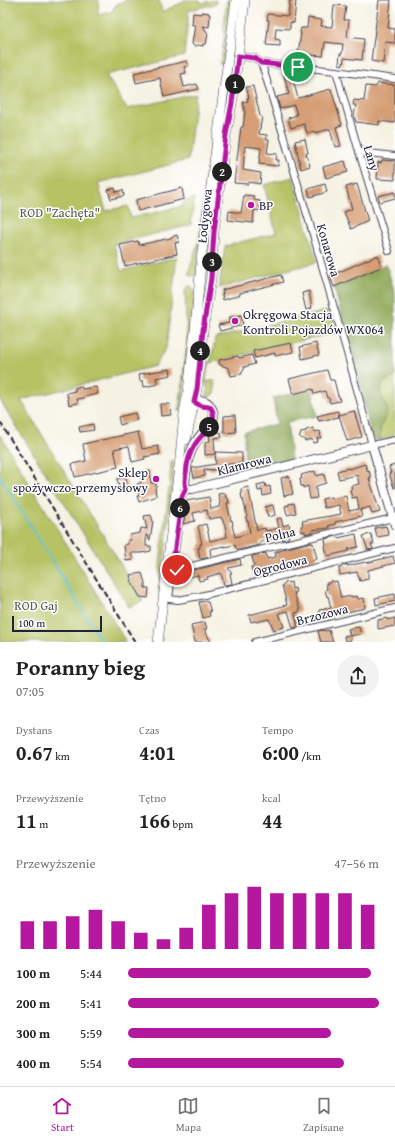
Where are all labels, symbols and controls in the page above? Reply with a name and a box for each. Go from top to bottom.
pin [281,50,315,84]
icon: arrive [287,56,309,78]
pin: 1 [225,74,245,94]
text: 1 [232,76,238,92]
street label: Łany [359,143,385,174]
pin: 2 [212,162,232,182]
text: 2 [219,164,225,180]
street label: Łodygowa [192,187,217,244]
place label: BP [259,196,273,215]
marker: BP [246,200,256,210]
park label: ROD "Zachęta" [20,203,100,222]
street label: Konarowa [312,221,345,280]
pin: 3 [202,252,222,272]
text: 3 [209,254,215,270]
place label: Okręgowa Stacja Kontroli Pojazdów WX064 [243,305,384,339]
marker: Okręgowa Stacja Kontroli Pojazdów WX064 [230,316,240,326]
pin: 4 [190,341,210,361]
text: 4 [197,343,203,359]
pin: 5 [199,417,219,437]
text: 5 [206,419,212,435]
street label: Klamrowa [215,448,274,480]
place label: Sklep spożywczo-przemysłowy [13,463,149,497]
marker: Sklep spożywczo-przemysłowy [151,474,161,484]
pin: 6 [170,498,190,518]
text: 6 [177,500,183,516]
street label: Polna [263,522,298,547]
street label: Ogrodowa [251,549,310,581]
pin [160,553,194,587]
icon: check [166,559,188,581]
park label: ROD Gaj [14,596,58,615]
street label: Brzozowa [294,599,351,630]
scale bar [12,614,102,633]
text: 100 m [18,615,45,631]
text: Poranny bieg [16,651,145,683]
button: share [337,655,379,697]
text: 07:05 [16,682,44,701]
text: Dystans [16,722,52,738]
text: Czas [139,722,159,738]
text: Tempo [262,722,293,738]
text: 0.67 [16,738,53,767]
text: 4:01 [139,738,176,767]
text: 6:00 [262,738,299,767]
text: km [53,748,70,764]
text: /km [299,748,321,764]
text: Przewyższenie [16,790,83,806]
text: Tętno [139,790,166,806]
text: kcal [262,790,281,806]
text: 11 [16,806,37,835]
text: 166 [139,806,170,835]
text: 44 [262,806,283,835]
text: m [37,816,48,832]
text: bpm [170,816,193,832]
text: Przewyższenie [16,854,96,873]
text: 47–56 m [334,854,379,873]
text: 100 m [16,964,50,983]
text: 5:44 [80,964,102,983]
text: 200 m [16,994,50,1013]
text: 5:41 [80,994,102,1013]
text: 300 m [16,1024,50,1043]
text: 5:59 [80,1024,102,1043]
text: 400 m [16,1054,50,1073]
text: 5:54 [80,1054,102,1073]
tab: Start [51,1095,74,1135]
tab: Mapa [176,1095,201,1135]
tab: Zapisane [303,1095,344,1135]

